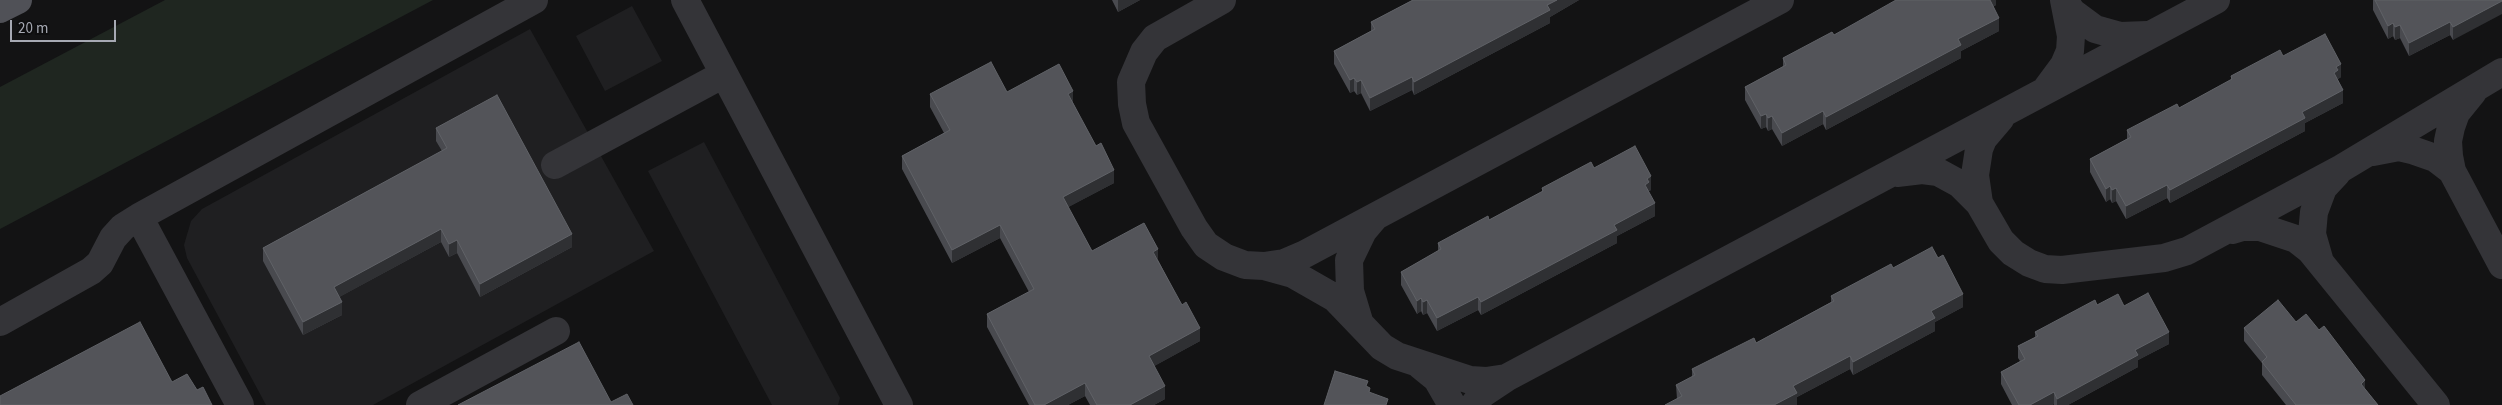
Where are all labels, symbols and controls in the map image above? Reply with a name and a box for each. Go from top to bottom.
scale bar [12,10,119,42]
text: 20 m [18,18,48,39]

